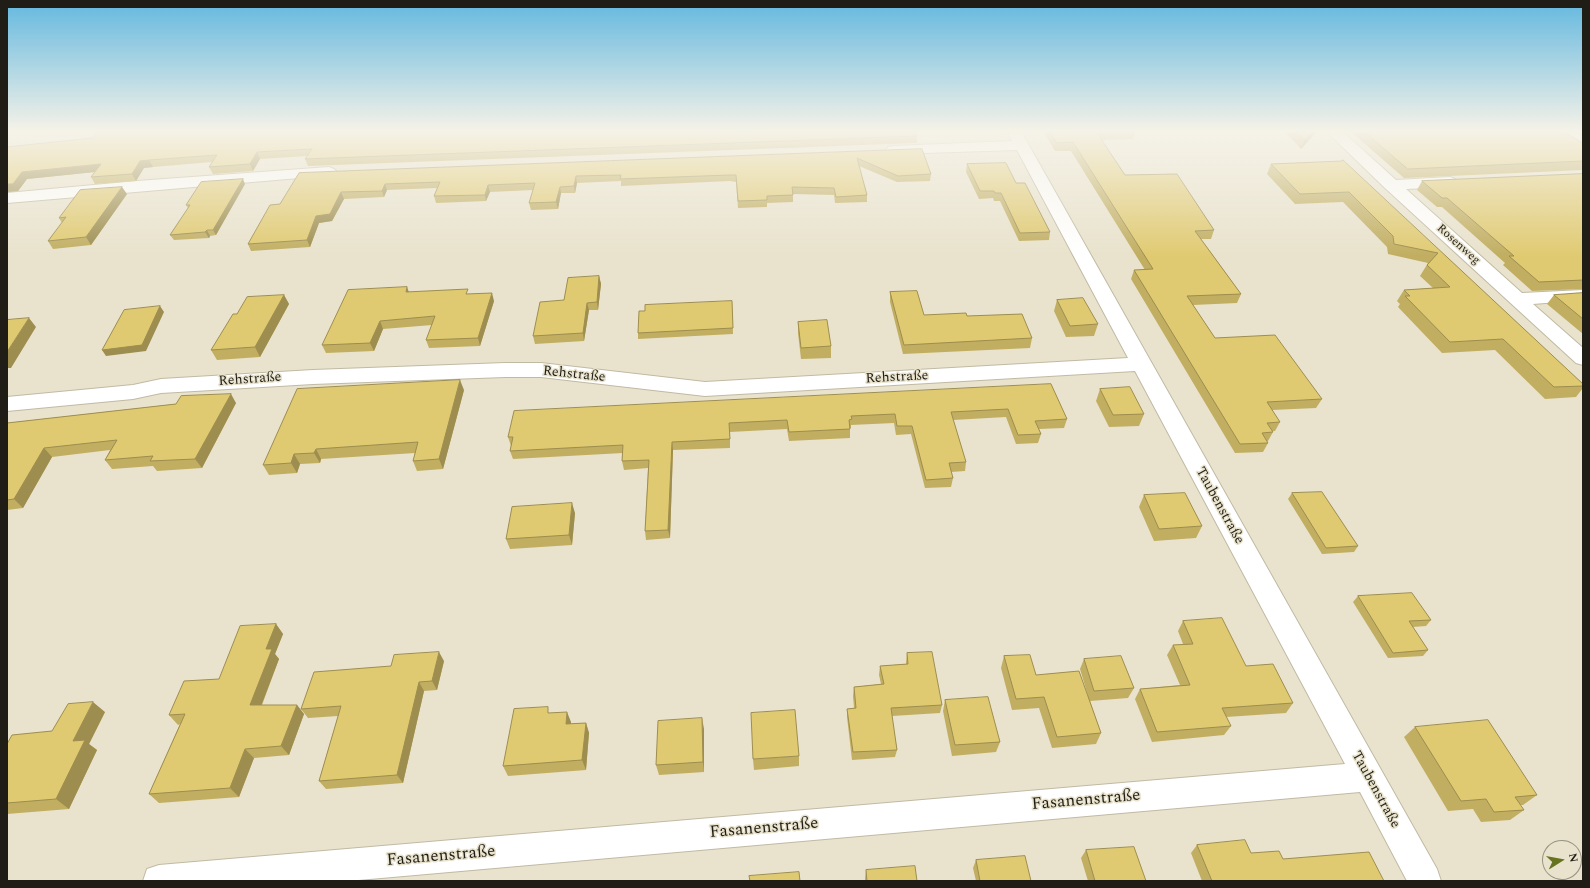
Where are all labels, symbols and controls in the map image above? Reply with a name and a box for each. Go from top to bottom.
street label: Rosenweg [1433,222,1483,268]
street label: Rehstraße [542,363,606,387]
street label: Rehstraße [865,368,929,388]
street label: Rehstraße [218,369,282,391]
street label: Taubenstraße [1191,465,1247,547]
street label: Taubenstraße [1347,749,1403,831]
street label: Fasanenstraße [1031,786,1141,816]
street label: Fasanenstraße [709,814,819,844]
north arrow [1542,840,1582,880]
street label: Fasanenstraße [386,842,496,872]
text: N [1564,852,1582,864]

